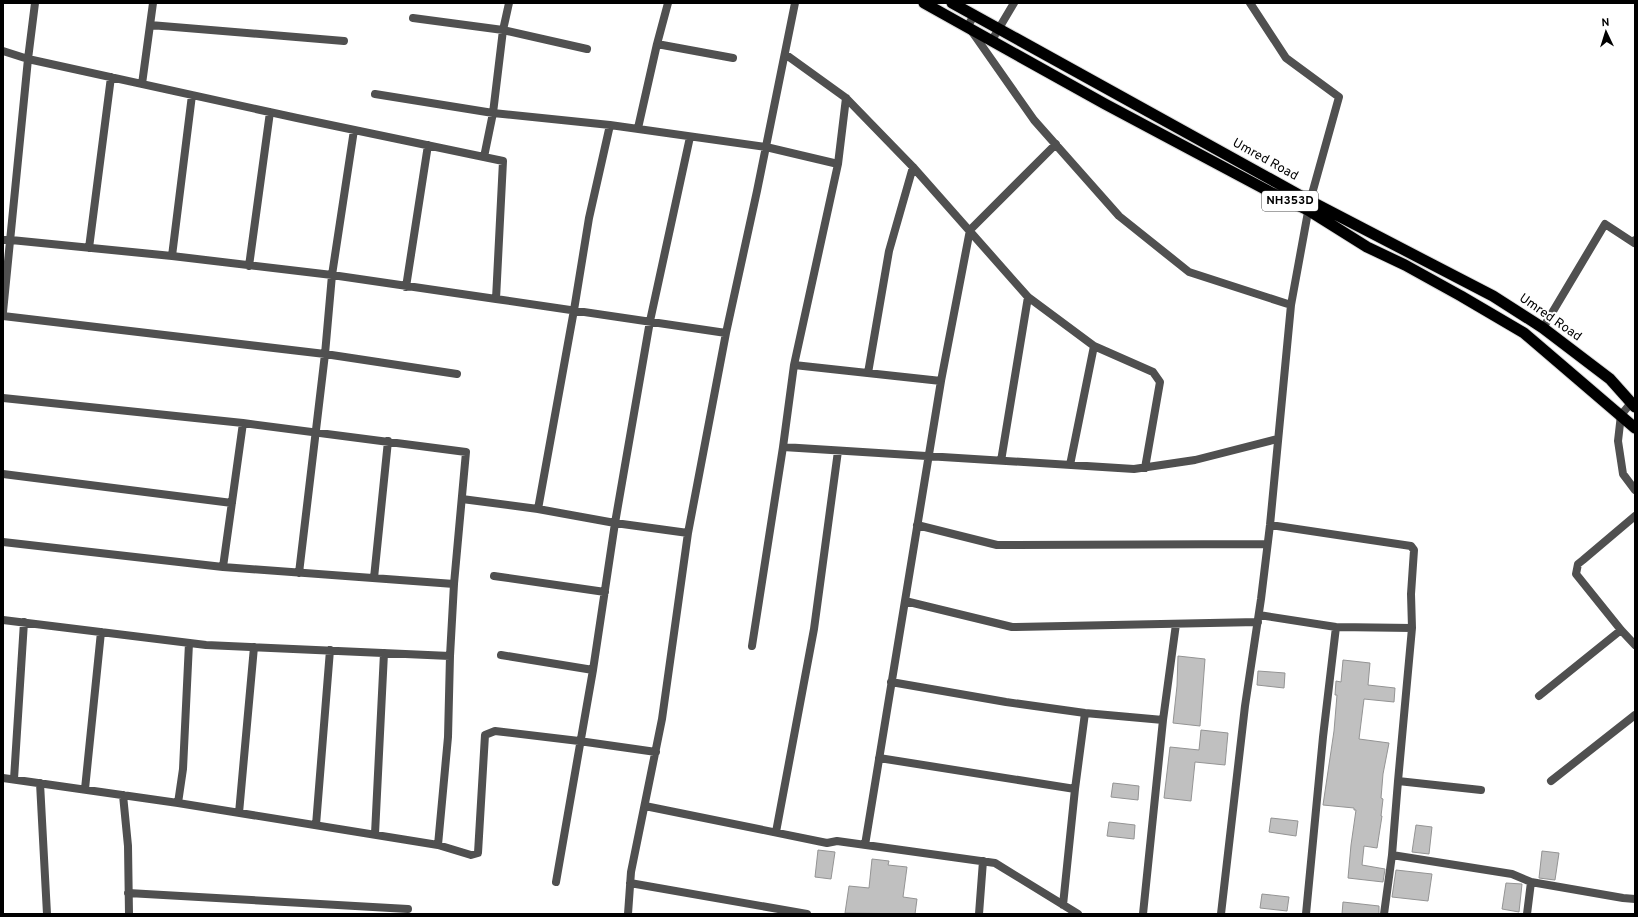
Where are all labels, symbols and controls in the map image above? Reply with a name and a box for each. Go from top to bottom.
north arrow [1586,12,1626,52]
text: N [1601,16,1610,30]
street label: Umred Road [1229,135,1301,185]
road number: NH353D [1262,191,1318,211]
street label: Umred Road [1516,291,1584,345]

